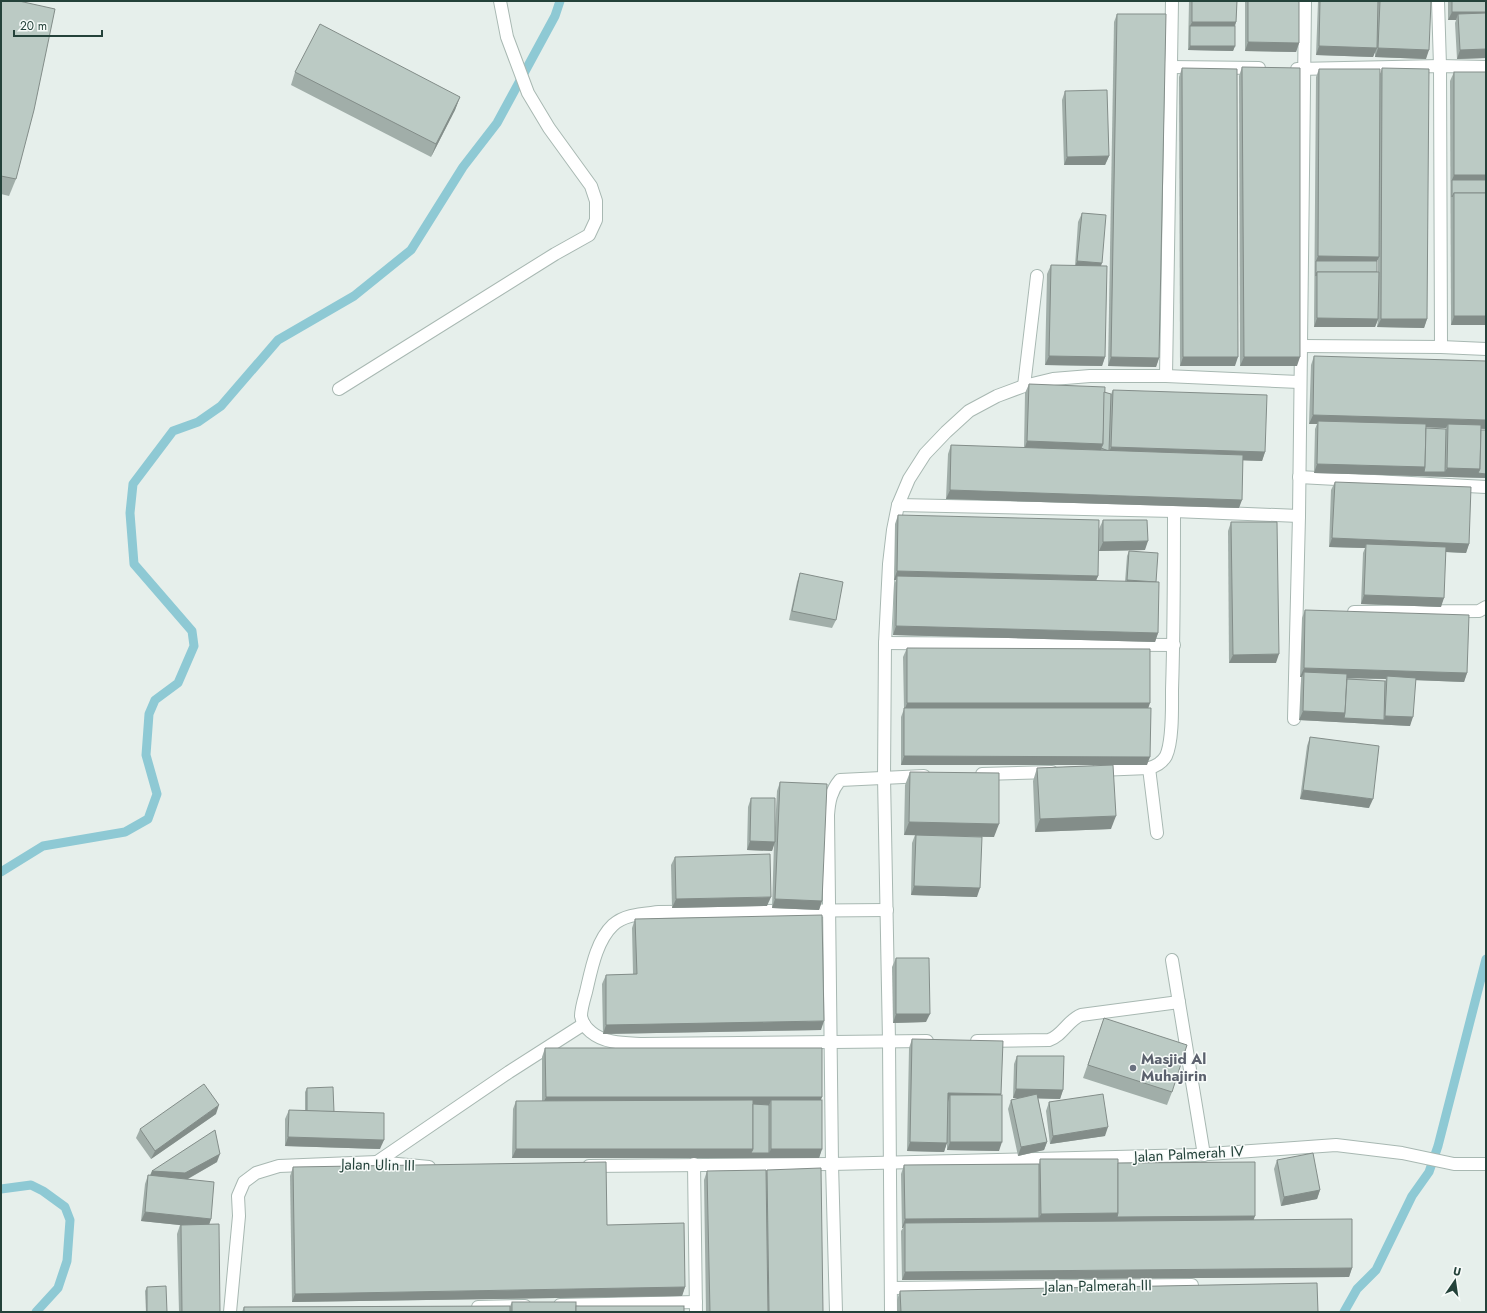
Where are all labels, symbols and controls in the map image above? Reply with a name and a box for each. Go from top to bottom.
scale bar [14,12,102,38]
text: 20 m [20,17,47,35]
place label: Masjid Al Muhajirin [1141,1048,1207,1087]
marker: Masjid Al Muhajirin [1128,1063,1138,1073]
street label: Jalan Palmerah IV [1131,1140,1245,1168]
street label: Jalan Ulin III [339,1153,415,1177]
north arrow [1435,1261,1475,1301]
text: U [1452,1263,1463,1280]
street label: Jalan Palmerah III [1042,1274,1152,1298]

